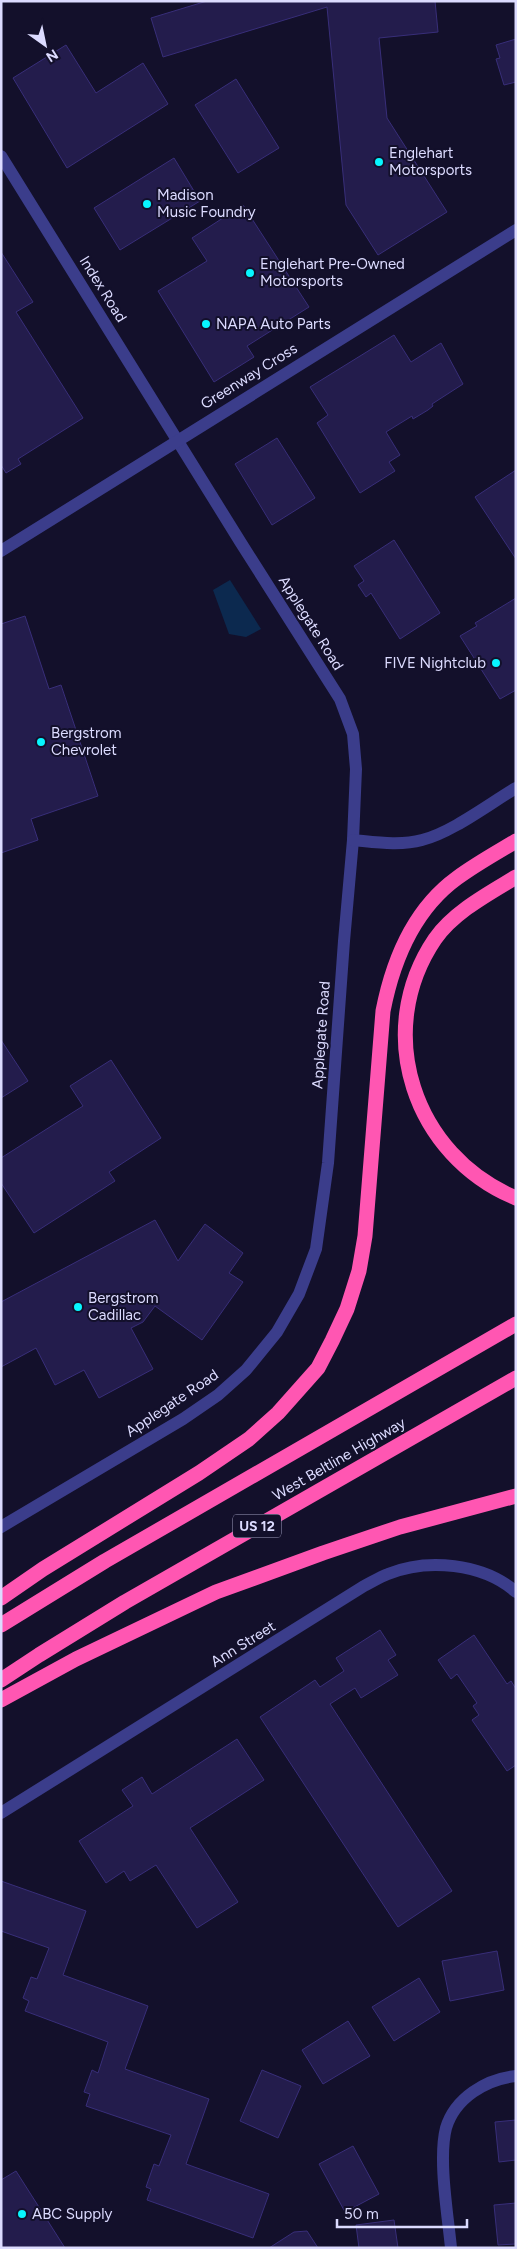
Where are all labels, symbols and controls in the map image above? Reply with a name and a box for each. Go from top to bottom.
north arrow [20,20,70,70]
text: N [43,45,61,66]
place label: Englehart Motorsports [389,144,472,179]
marker: Englehart Motorsports [373,156,385,168]
place label: Madison Music Foundry [157,186,256,221]
marker: Madison Music Foundry [141,198,153,210]
street label: Index Road [76,253,130,325]
place label: Englehart Pre-Owned Motorsports [260,255,405,290]
marker: Englehart Pre-Owned Motorsports [244,267,256,279]
place label: NAPA Auto Parts [216,315,331,333]
marker: NAPA Auto Parts [200,318,212,330]
street label: Greenway Cross [197,339,301,413]
street label: Applegate Road [275,572,347,674]
place label: FIVE Nightclub [384,654,486,672]
marker: FIVE Nightclub [490,657,502,669]
place label: Bergstrom Chevrolet [51,724,121,759]
marker: Bergstrom Chevrolet [35,736,47,748]
street label: Applegate Road [308,981,334,1089]
place label: Bergstrom Cadillac [88,1289,158,1324]
marker: Bergstrom Cadillac [72,1301,84,1313]
street label: Applegate Road [122,1365,222,1441]
street label: West Beltline Highway [269,1414,409,1504]
road number: US 12 [233,1514,281,1538]
street label: Ann Street [207,1617,279,1671]
scale bar [337,2196,467,2228]
place label: ABC Supply [32,2205,112,2223]
text: 50 m [344,2205,379,2223]
marker: ABC Supply [16,2208,28,2220]

